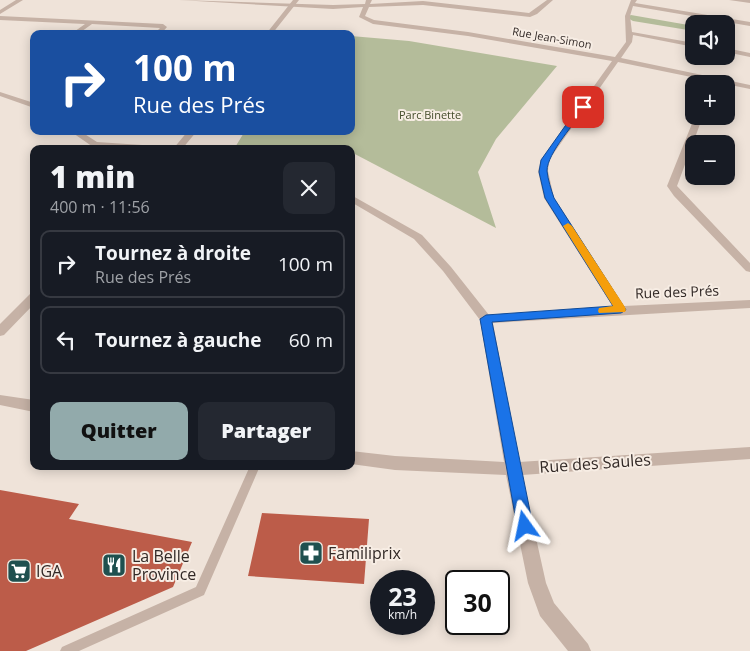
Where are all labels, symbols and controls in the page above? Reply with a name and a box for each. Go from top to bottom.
map controls [685,15,735,185]
button: sound [685,15,735,65]
street label: Rue Jean-Simon [511,23,593,52]
text: 100 m [133,44,237,91]
icon: right [50,50,115,115]
button: + [685,75,735,125]
pin [562,86,604,128]
text: Rue des Prés [133,89,265,119]
icon: arrive [569,93,597,121]
park label: Parc Binette [399,107,461,122]
button: − [685,135,735,185]
text: 1 min [50,156,135,197]
button: close [283,162,335,214]
text: 400 m · 11:56 [50,196,150,218]
text: Tournez à droite [95,240,251,266]
icon: right [52,250,80,278]
text: 100 m [278,251,333,277]
text: Rue des Prés [95,266,191,288]
street label: Rue des Prés [635,281,720,302]
icon: left [52,326,80,354]
text: Tournez à gauche [95,327,261,353]
text: 60 m [289,327,333,353]
button: Quitter [50,402,188,460]
button: Partager [198,402,335,460]
street label: Rue des Saules [539,448,651,478]
position arrow [498,499,550,551]
pharmacy icon: Familiprix [298,540,324,566]
place label: Familiprix [328,542,401,564]
place label: La Belle Province [132,545,196,585]
restaurant icon: La Belle Province [101,552,127,578]
supermarket icon: IGA [6,558,32,584]
place label: IGA [36,560,63,582]
speed limit sign: 30 [445,570,510,635]
text: 23 [388,579,417,613]
text: km/h [388,606,417,623]

